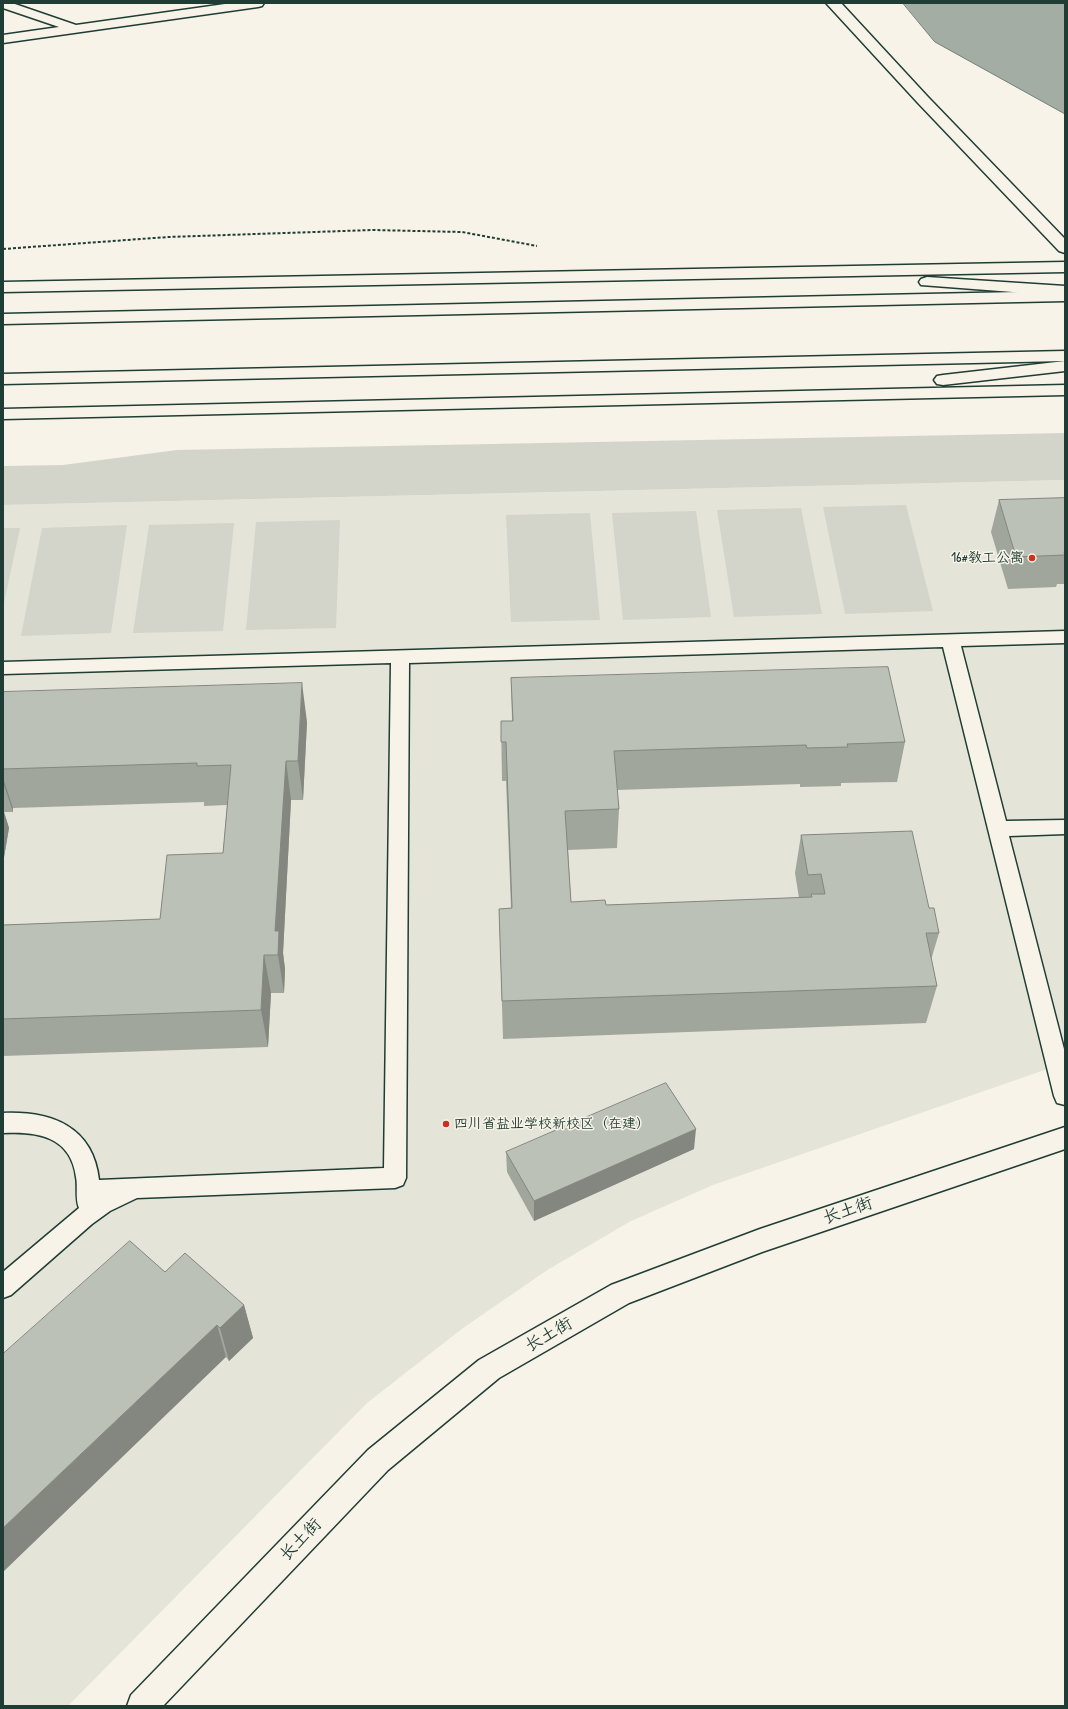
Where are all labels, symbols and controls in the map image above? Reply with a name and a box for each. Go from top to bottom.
place label: 16#教工公寓 [951,550,1024,566]
marker: 16#教工公寓 [1027,553,1037,563]
place label: 四川省盐业学校新校区（在建） [454,1116,650,1132]
marker: 四川省盐业学校新校区（在建） [441,1119,451,1129]
street label: 长土街 [821,1193,875,1229]
street label: 长土街 [522,1313,576,1357]
street label: 长土街 [276,1515,326,1565]

